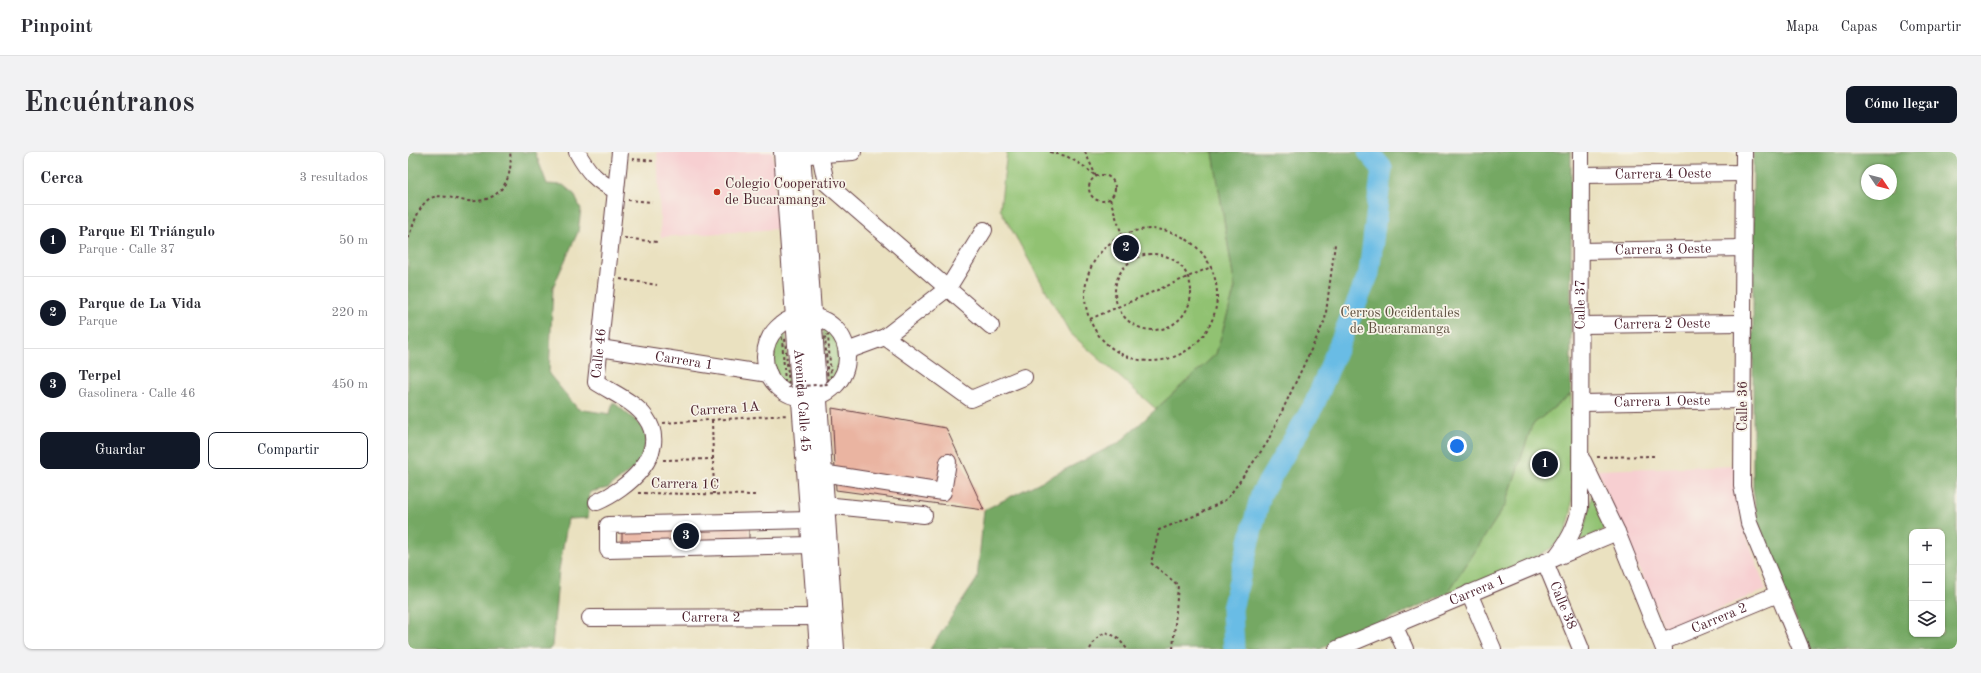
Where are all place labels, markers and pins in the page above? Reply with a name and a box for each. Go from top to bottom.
place label: Colegio Cooperativo de Bucaramanga [725,177,846,207]
marker: Colegio Cooperativo de Bucaramanga [712,187,722,197]
pin: 2 [1113,233,1139,263]
pin: 1 [1532,449,1558,479]
pin: 3 [673,521,699,551]

